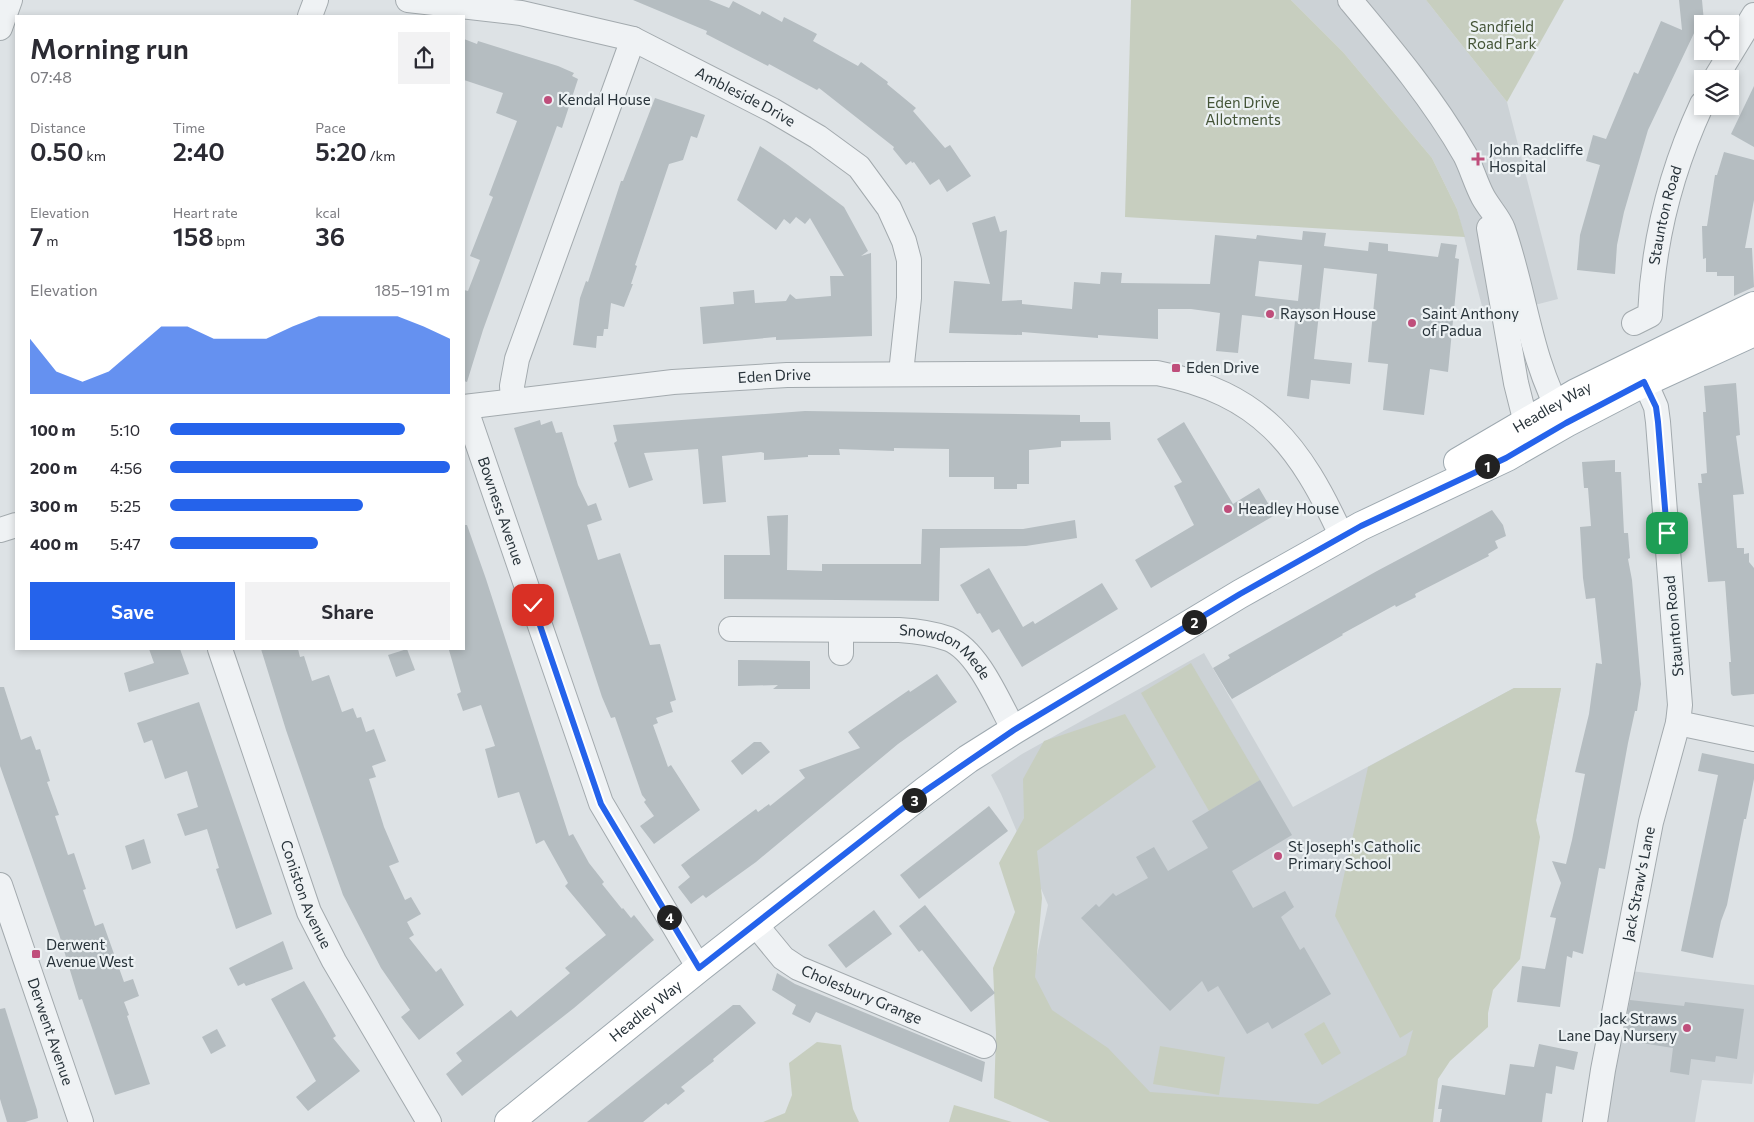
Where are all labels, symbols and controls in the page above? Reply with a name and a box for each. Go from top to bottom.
map controls [1694,15,1739,115]
button: locate [1694,15,1739,60]
park label: Sandfield Road Park [1467,17,1537,52]
text: Morning run [30,31,189,65]
button: share [398,32,450,84]
street label: Ambleside Drive [693,62,799,130]
text: 07:48 [30,67,72,86]
button: layers [1694,70,1739,115]
place label: Kendal House [558,90,651,108]
park label: Eden Drive Allotments [1205,93,1281,128]
marker: Kendal House [542,94,554,106]
text: Distance [30,119,86,136]
text: Time [173,119,205,136]
text: Pace [315,119,346,136]
text: 0.50 [30,136,84,166]
text: 2:40 [173,136,225,166]
text: 5:20 [315,136,367,166]
place label: John Radcliffe Hospital [1489,140,1583,175]
text: km [84,147,106,164]
text: /km [367,147,395,164]
marker: John Radcliffe Hospital [1471,152,1485,166]
street label: Staunton Road [1644,163,1685,266]
text: Elevation [30,204,89,221]
text: Heart rate [173,204,238,221]
text: kcal [315,204,340,221]
text: 7 [30,221,44,251]
text: 158 [173,221,214,251]
text: 36 [315,221,345,251]
text: m [44,232,58,249]
text: bpm [214,232,245,249]
text: Elevation [30,280,98,299]
text: 185–191 m [374,280,450,299]
place label: Rayson House [1280,304,1376,322]
place label: Saint Anthony of Padua [1422,304,1519,339]
marker: Rayson House [1264,308,1276,320]
marker: Saint Anthony of Padua [1406,317,1418,329]
place label: Eden Drive [1186,358,1259,376]
marker: Eden Drive [1170,362,1182,374]
street label: Eden Drive [737,365,811,386]
street label: Headley Way [1509,377,1594,436]
text: 100 m [30,420,76,439]
text: 5:10 [110,420,140,439]
street label: Bowness Avenue [475,454,529,567]
pin: 1 [1474,454,1500,478]
text: 200 m [30,458,77,477]
text: 4:56 [110,458,142,477]
text: 1 [1484,458,1491,475]
text: 300 m [30,496,78,515]
text: 5:25 [110,496,141,515]
place label: Headley House [1238,499,1339,517]
marker: Headley House [1222,503,1234,515]
pin [1646,512,1688,554]
icon: arrive [1653,519,1681,547]
text: 400 m [30,534,78,553]
text: 5:47 [110,534,141,553]
street label: Staunton Road [1660,575,1686,677]
button: Save [30,582,235,640]
button: Share [245,582,450,640]
pin [512,584,554,626]
icon: check [519,591,547,619]
pin: 2 [1182,610,1206,634]
text: 2 [1191,614,1198,631]
street label: Snowdon Mede [898,620,995,682]
pin: 3 [902,788,926,812]
text: 3 [910,792,919,809]
street label: Jack Straw's Lane [1618,825,1658,943]
place label: St Joseph's Catholic Primary School [1288,837,1421,872]
street label: Coniston Avenue [277,838,336,951]
marker: St Joseph's Catholic Primary School [1272,850,1284,862]
pin: 4 [656,904,682,930]
text: 4 [665,909,674,926]
place label: Derwent Avenue West [46,935,134,970]
marker: Derwent Avenue West [30,948,42,960]
street label: Cholesbury Grange [799,960,925,1027]
street label: Derwent Avenue [24,975,78,1087]
street label: Headley Way [605,976,685,1045]
place label: Jack Straws Lane Day Nursery [1558,1009,1677,1044]
marker: Jack Straws Lane Day Nursery [1681,1022,1693,1034]

